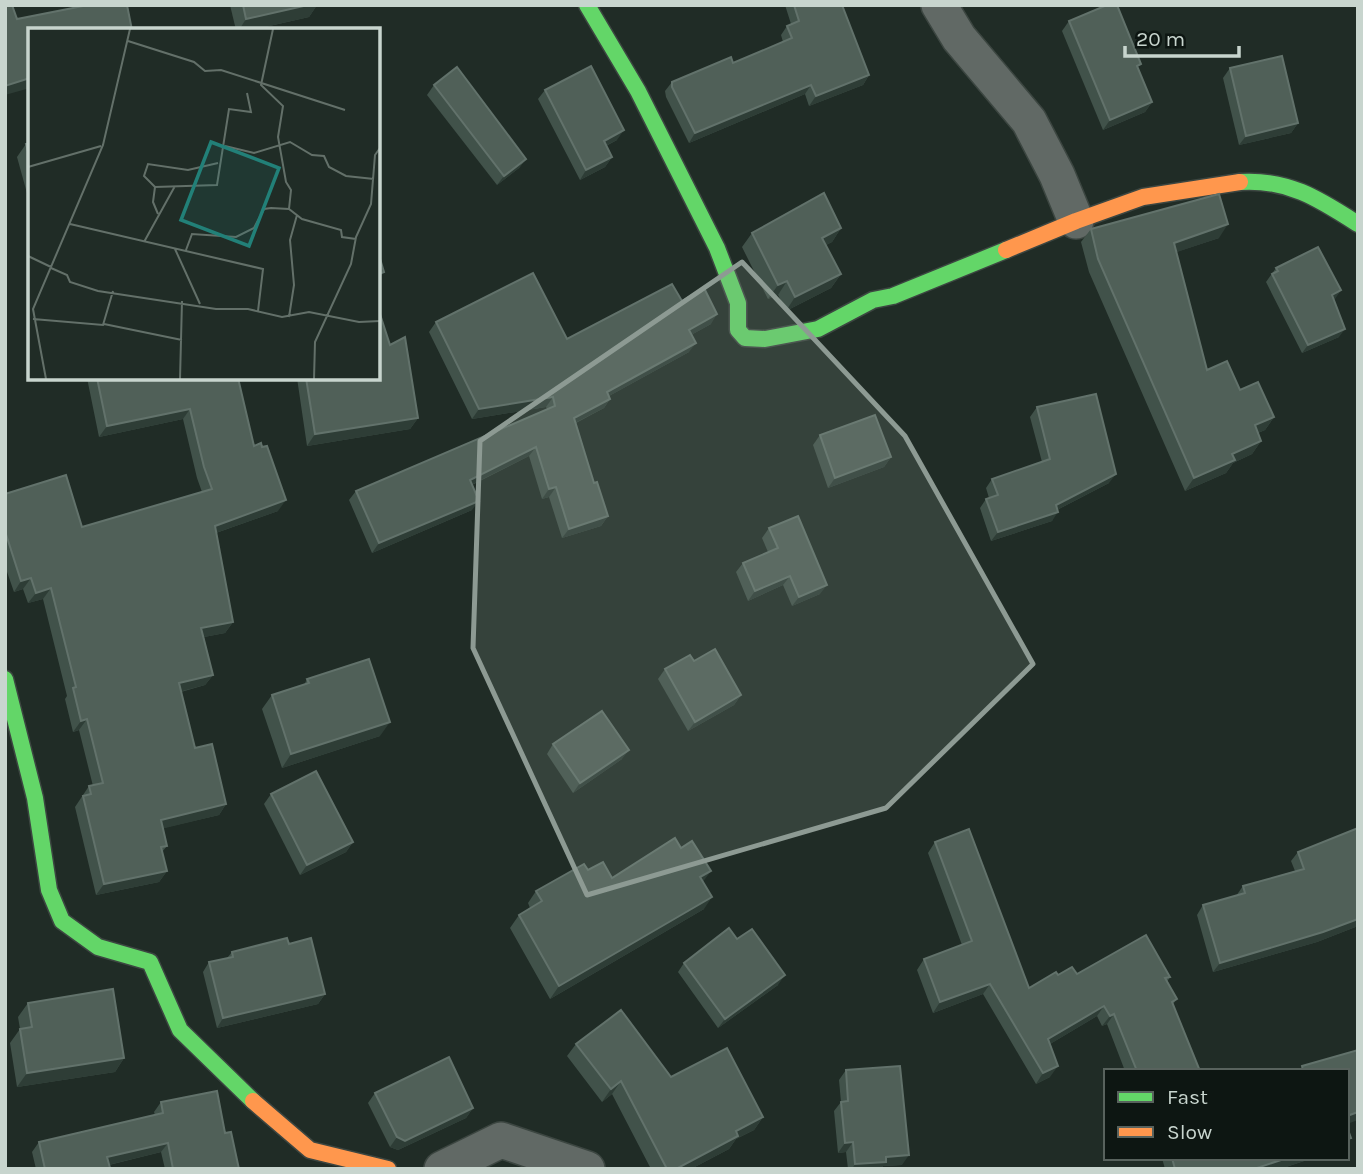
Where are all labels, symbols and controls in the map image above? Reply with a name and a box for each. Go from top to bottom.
scale bar [1125,14,1239,58]
text: 20 m [1136,27,1185,51]
inset map [28,28,380,380]
legend [1104,1069,1349,1160]
text: Fast [1167,1085,1208,1109]
text: Slow [1167,1120,1212,1144]

